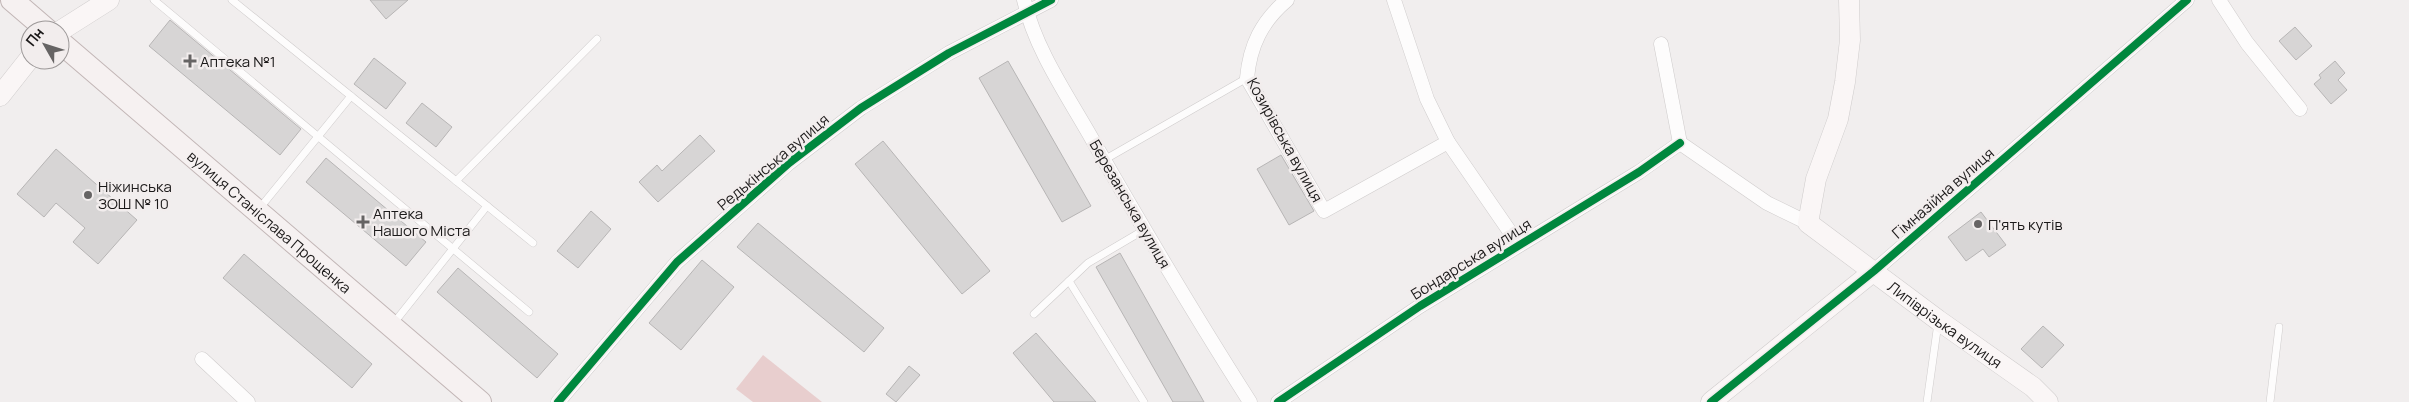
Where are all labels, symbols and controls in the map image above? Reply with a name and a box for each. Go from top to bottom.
north arrow [20,20,70,70]
text: Пн [21,23,48,50]
place label: Аптека №1 [200,51,276,72]
marker: Аптека №1 [184,55,196,67]
street label: Козирівська вулиця [1242,74,1328,206]
street label: Редькінська вулиця [713,109,833,215]
street label: Березанська вулиця [1085,136,1175,272]
street label: Гімназійна вулиця [1887,143,1999,243]
street label: вулиця Станіслава Прощенка [183,145,356,298]
place label: Ніжинська ЗОШ № 10 [98,176,172,214]
marker: Ніжинська ЗОШ № 10 [82,189,94,201]
place label: Аптека Нашого Міста [373,203,470,241]
street label: Бондарська вулиця [1407,213,1535,305]
place label: П'ять кутів [1988,214,2063,235]
marker: Аптека Нашого Міста [357,216,369,228]
marker: П'ять кутів [1972,218,1984,230]
street label: Липіврізька вулиця [1884,276,2007,373]

